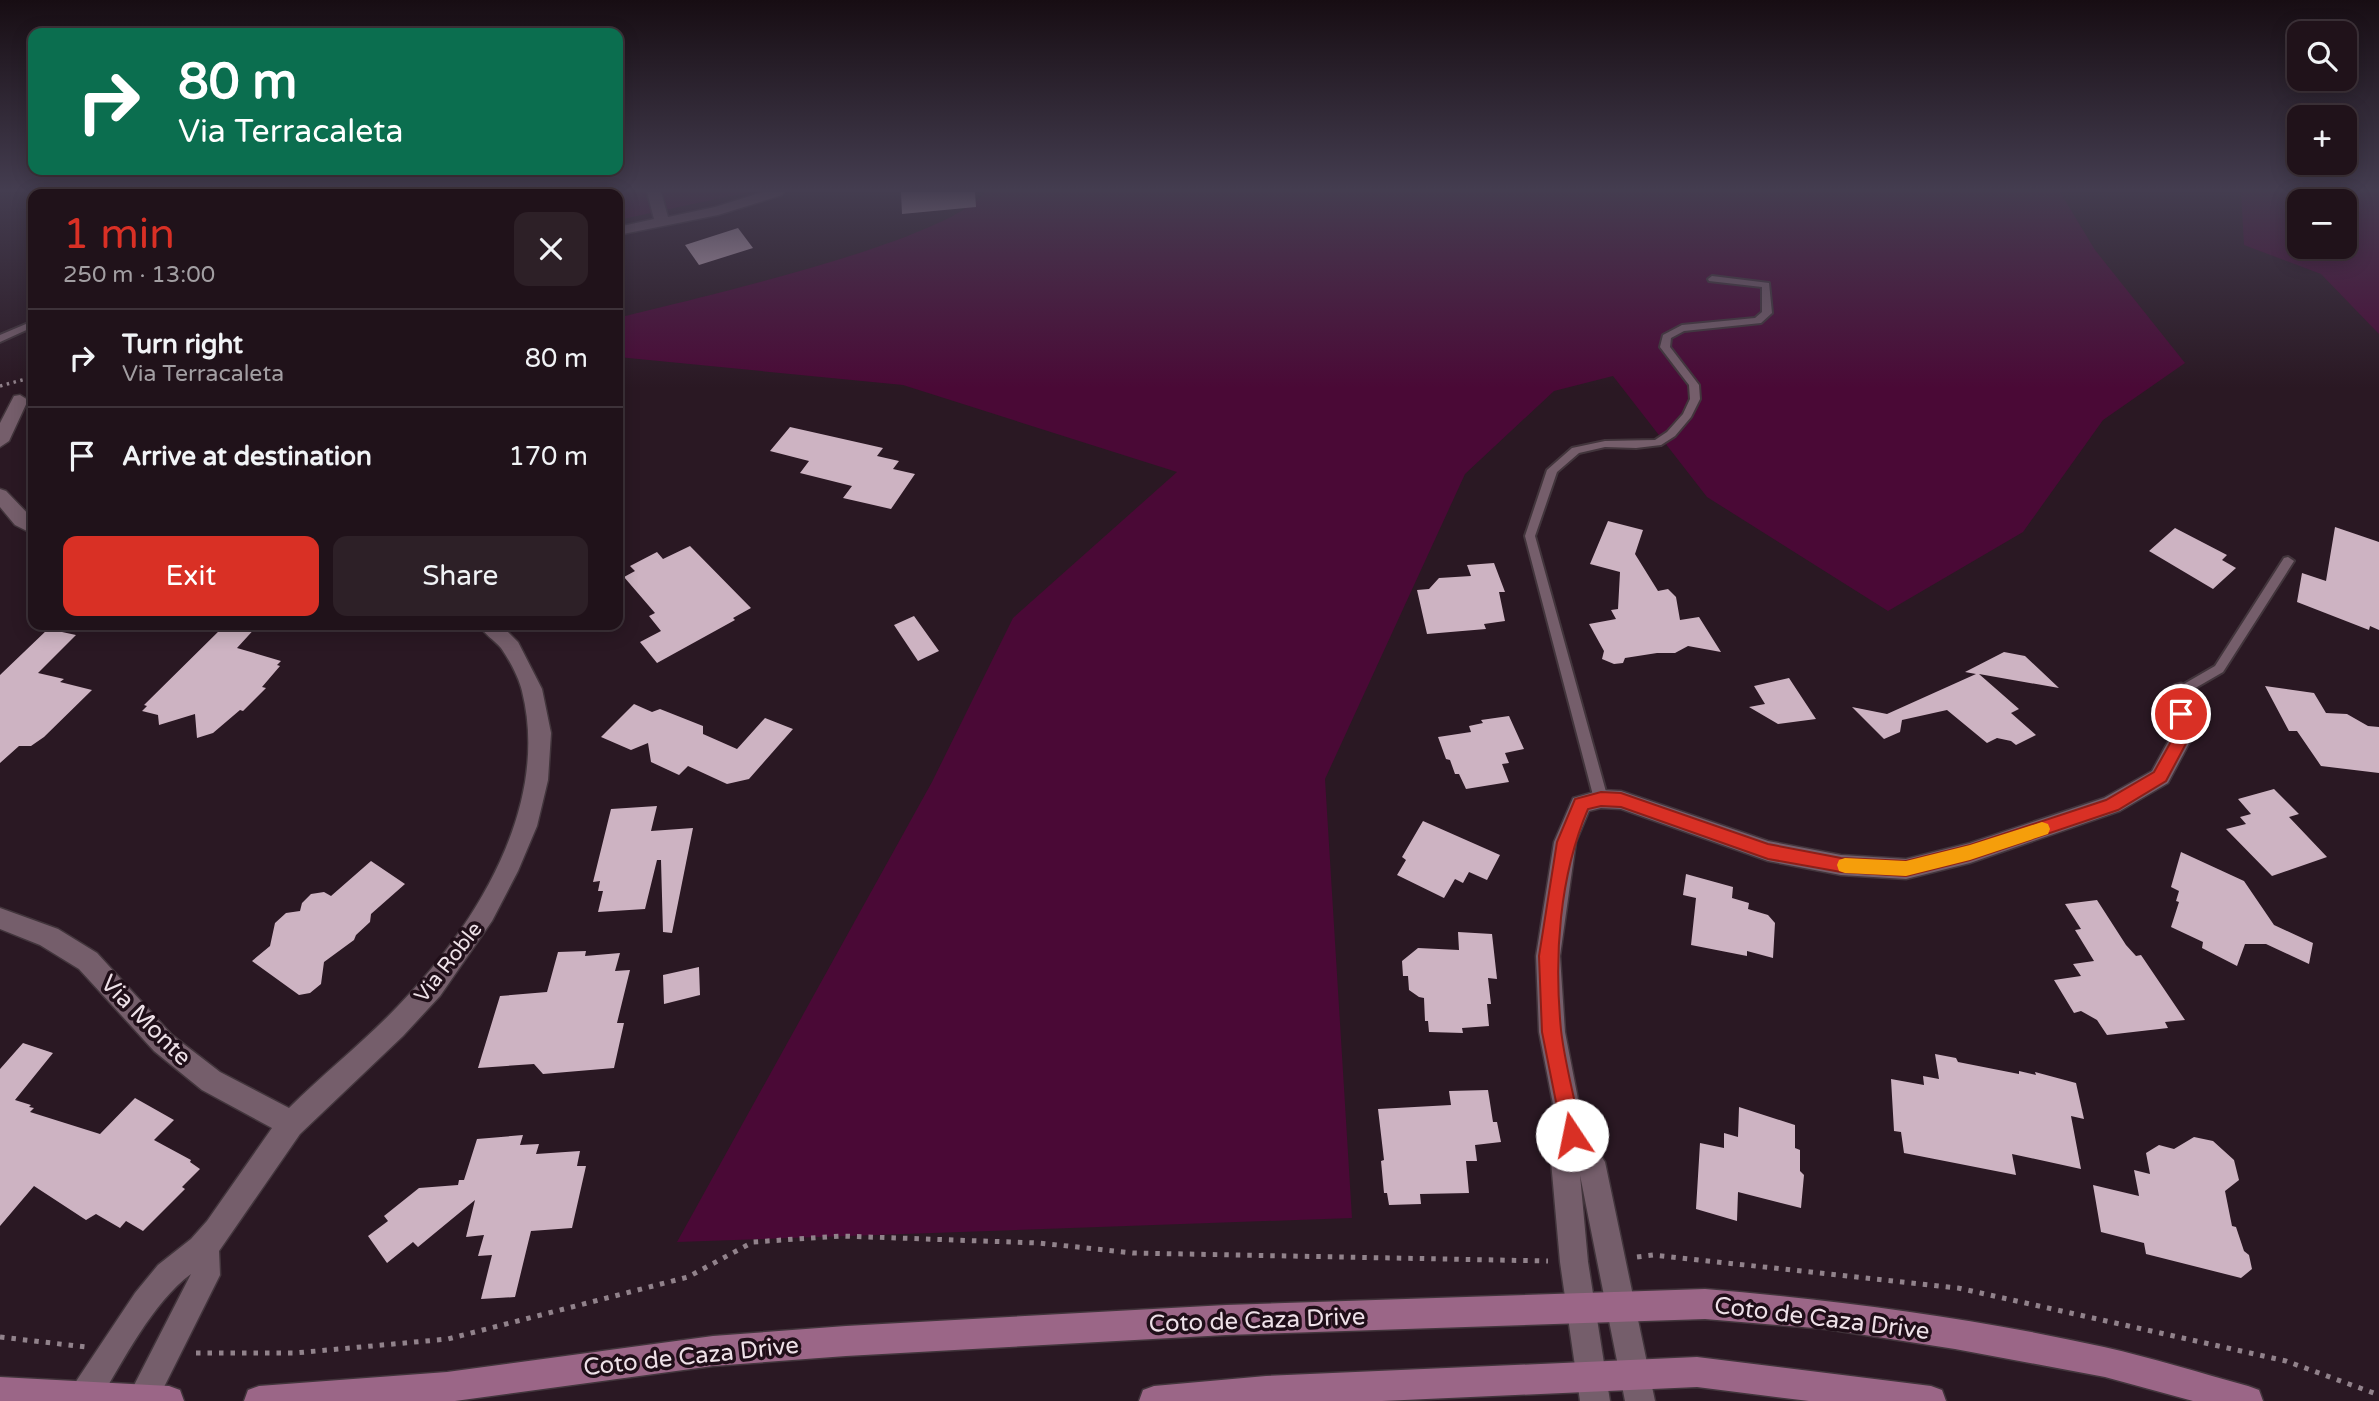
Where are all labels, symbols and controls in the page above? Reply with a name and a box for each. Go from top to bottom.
map controls [2287,21,2357,259]
button: search [2287,21,2357,91]
text: 80 m [178,53,297,112]
icon: right [63,56,154,147]
button: + [2287,105,2357,175]
text: Via Terracaleta [178,113,404,151]
button: − [2287,189,2357,259]
text: 1 min [63,209,175,260]
button: close [514,212,588,286]
text: 250 m · 13:00 [63,261,215,289]
text: Turn right [122,329,243,360]
icon: right [63,339,101,377]
text: 80 m [525,343,588,374]
text: Via Terracaleta [122,360,284,388]
icon: arrive [63,437,101,475]
text: Arrive at destination [122,441,372,472]
text: 170 m [508,441,588,472]
button: Exit [63,536,319,616]
button: Share [333,536,588,616]
pin [2151,684,2211,744]
icon: arrive [2162,695,2200,733]
street label: Via Roble [409,917,488,1007]
street label: Via Monte [94,969,197,1072]
position arrow [1535,1098,1609,1172]
street label: Coto de Caza Drive [1713,1291,1931,1346]
street label: Coto de Caza Drive [1148,1302,1366,1339]
street label: Coto de Caza Drive [582,1331,800,1382]

